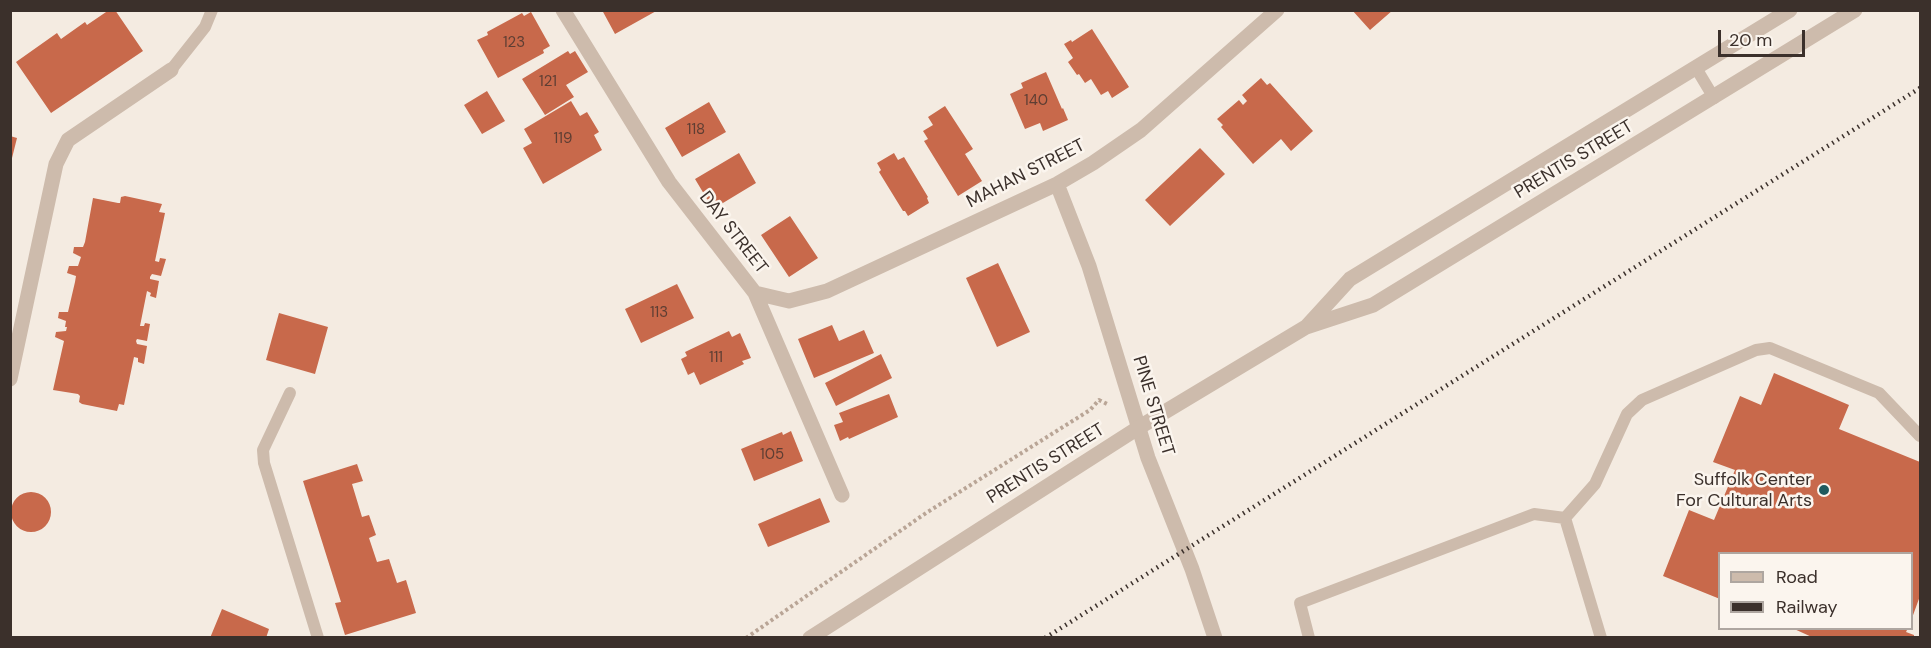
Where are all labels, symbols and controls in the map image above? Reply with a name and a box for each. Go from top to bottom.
scale bar [1721,18,1808,56]
text: 20 m [1729,28,1772,52]
house number: 123 [503,34,525,52]
house number: 121 [539,73,557,91]
house number: 140 [1024,92,1048,110]
street label: PRENTIS STREET [1511,116,1637,204]
house number: 118 [687,121,705,139]
house number: 119 [554,130,572,148]
street label: MAHAN STREET [963,135,1089,213]
street label: DAY STREET [694,187,772,279]
house number: 113 [650,304,668,322]
house number: 111 [709,349,723,367]
street label: PINE STREET [1128,353,1178,459]
street label: PRENTIS STREET [983,419,1109,509]
house number: 105 [760,446,784,464]
place label: Suffolk Center For Cultural Arts [1676,469,1812,512]
marker: Suffolk Center For Cultural Arts [1817,483,1831,497]
legend [1718,552,1913,630]
text: Road [1776,565,1818,589]
text: Railway [1776,595,1838,619]

